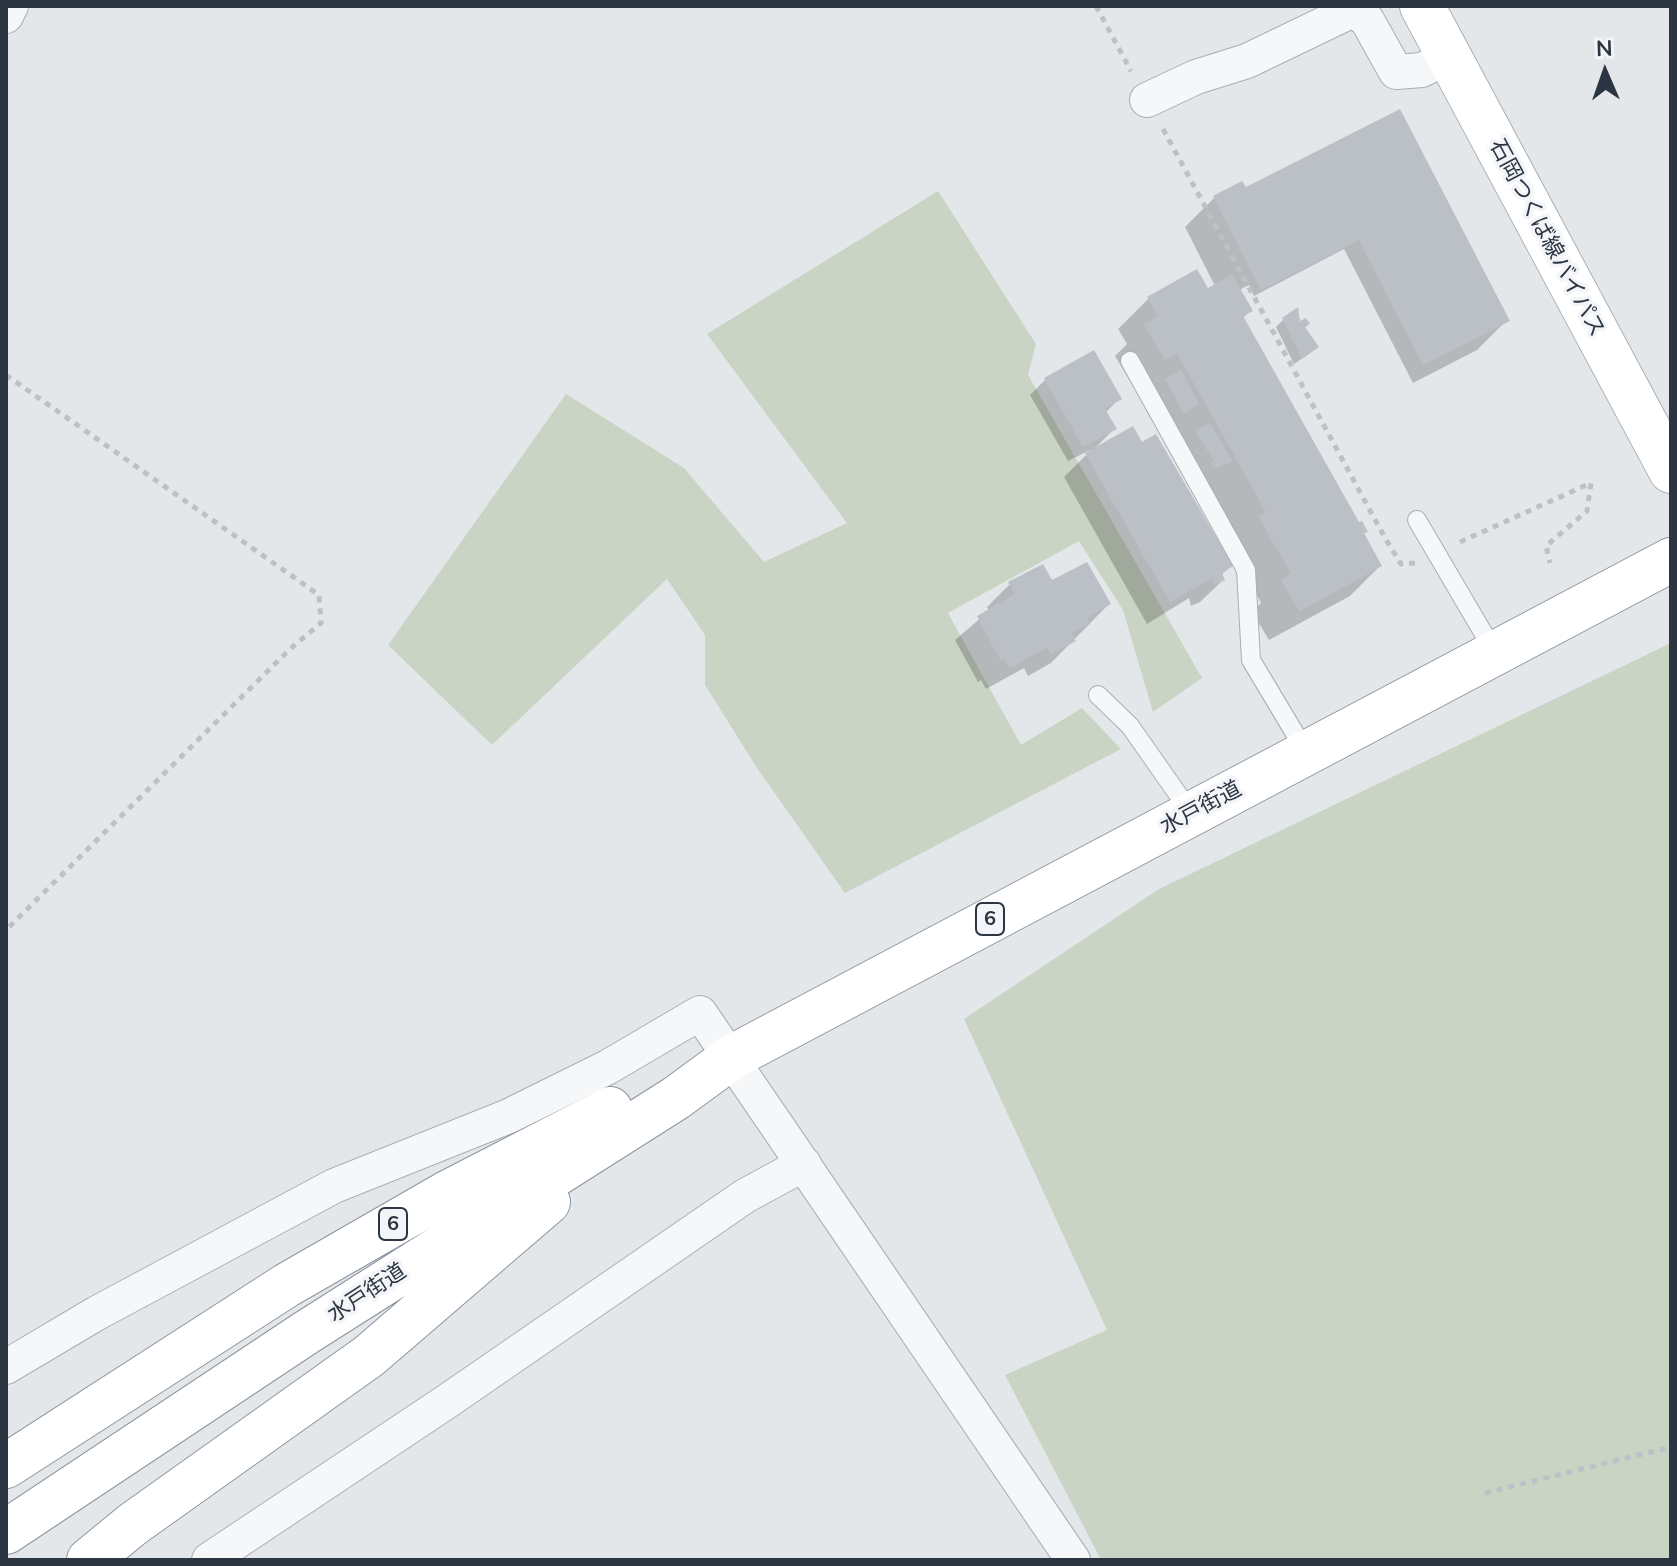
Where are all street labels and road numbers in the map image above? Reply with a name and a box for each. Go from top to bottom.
street label: 石岡つくば線バイパス [1484,135,1610,341]
street label: 水戸街道 [1156,776,1246,840]
road number: 6 [976,903,1004,935]
road number: 6 [379,1208,407,1240]
street label: 水戸街道 [323,1258,411,1328]

